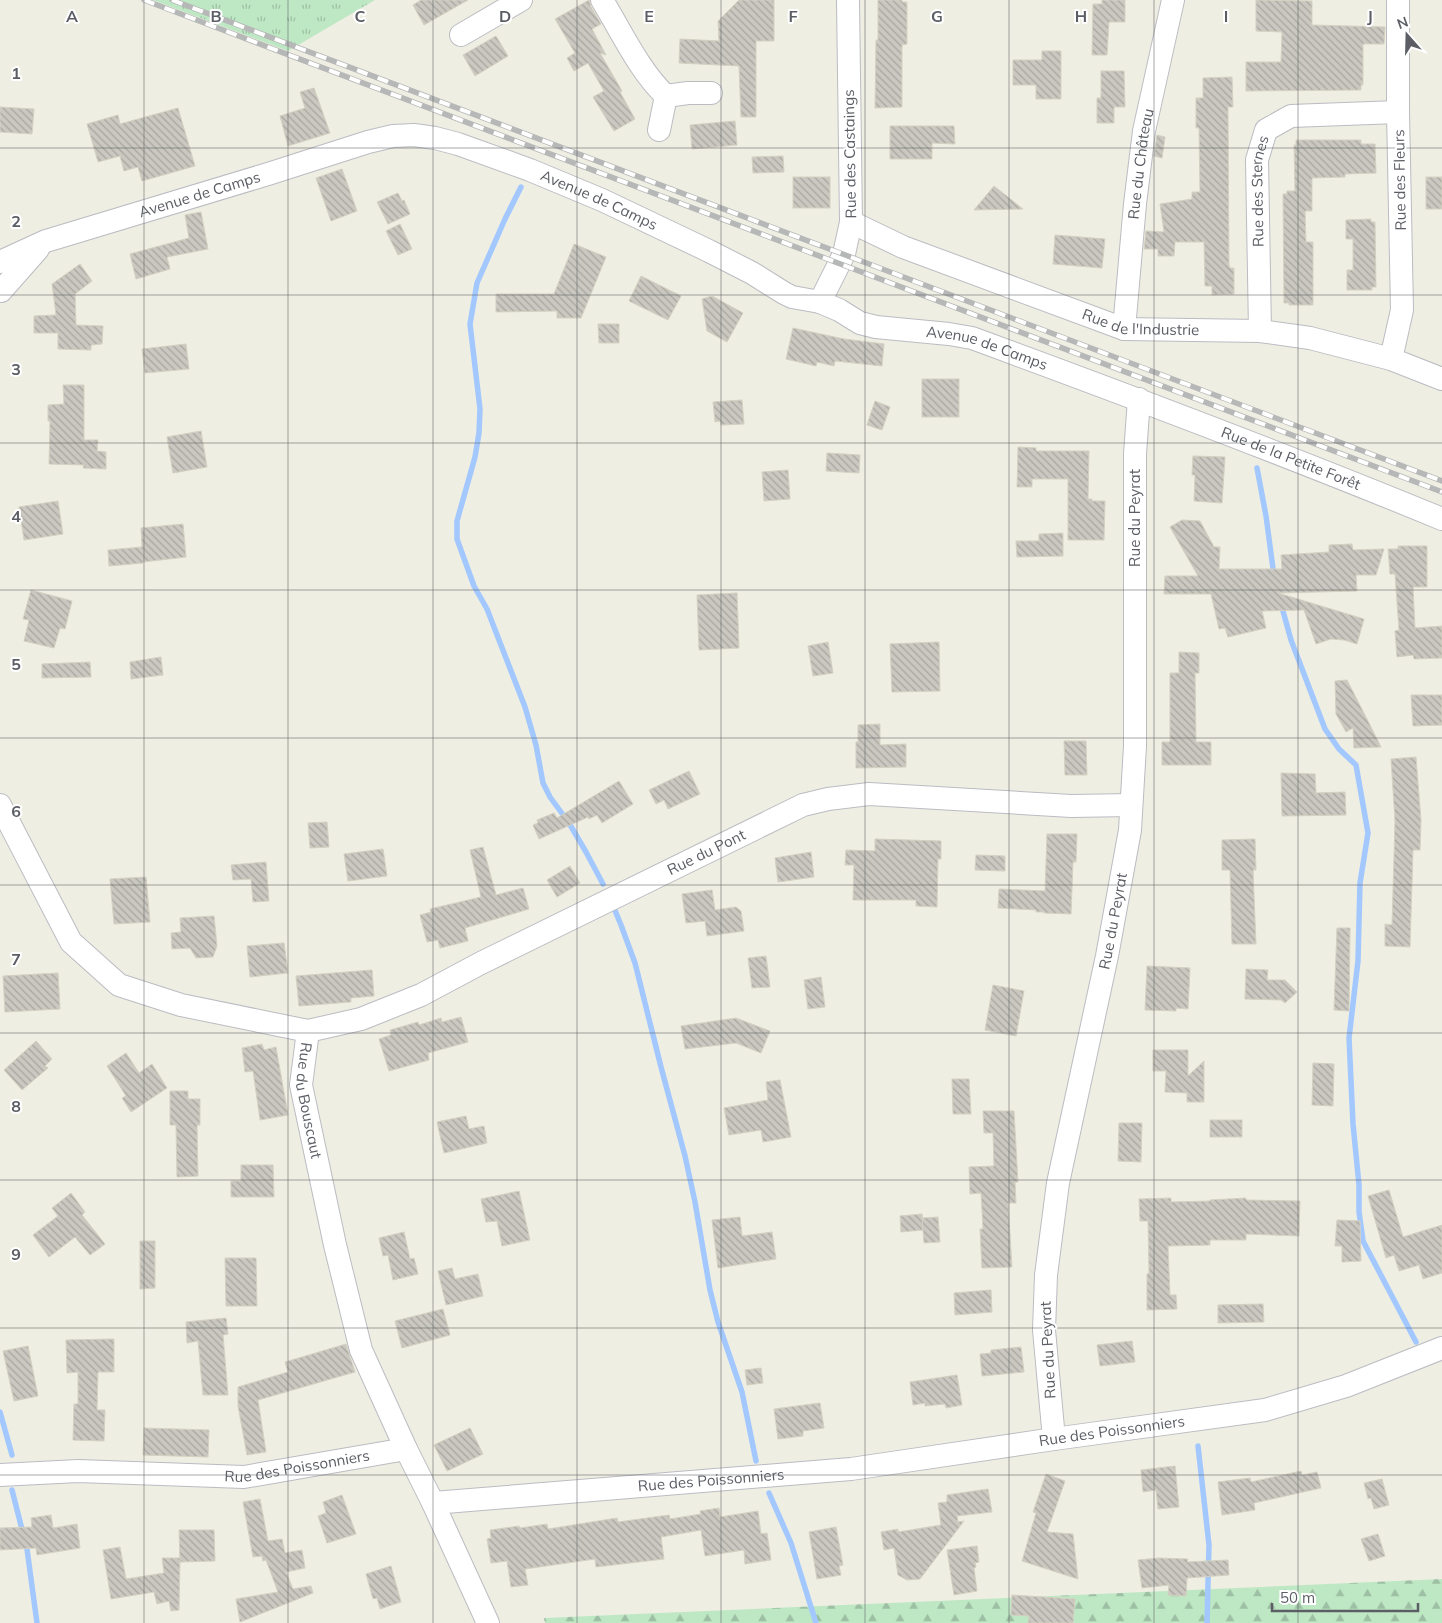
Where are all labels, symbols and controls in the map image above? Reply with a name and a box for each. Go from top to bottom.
text: A [66,6,78,26]
text: B [210,6,222,26]
text: C [355,6,366,26]
text: D [499,6,511,26]
text: E [644,6,654,26]
text: F [788,6,798,26]
text: G [931,6,943,26]
text: H [1075,6,1087,26]
text: I [1224,6,1228,26]
text: J [1367,6,1373,26]
north arrow [1382,10,1432,60]
text: N [1395,13,1411,33]
text: 1 [11,63,21,83]
street label: Rue des Castaings [839,89,860,219]
street label: Rue du Château [1124,106,1158,220]
street label: Rue des Fleurs [1389,129,1410,231]
street label: Rue des Sternes [1247,133,1273,247]
street label: Avenue de Camps [538,165,661,234]
street label: Avenue de Camps [136,167,263,221]
text: 2 [11,211,21,231]
street label: Rue de l'Industrie [1080,304,1199,339]
street label: Avenue de Camps [925,322,1050,374]
text: 3 [11,359,21,379]
street label: Rue de la Petite Forêt [1219,422,1363,494]
street label: Rue du Peyrat [1125,469,1144,567]
text: 4 [11,506,21,526]
text: 5 [11,654,21,674]
text: 6 [11,801,21,821]
street label: Rue du Pont [664,825,748,879]
street label: Rue du Peyrat [1094,871,1131,971]
text: 7 [11,949,21,969]
street label: Rue du Bouscaut [292,1041,326,1160]
text: 8 [11,1096,21,1116]
text: 9 [11,1244,21,1264]
street label: Rue du Peyrat [1035,1301,1060,1399]
street label: Rue des Poissonniers [1038,1411,1186,1450]
street label: Rue des Poissonniers [224,1445,371,1486]
street label: Rue des Poissonniers [637,1464,785,1495]
scale bar [1272,1580,1418,1612]
text: 50 m [1280,1588,1315,1607]

